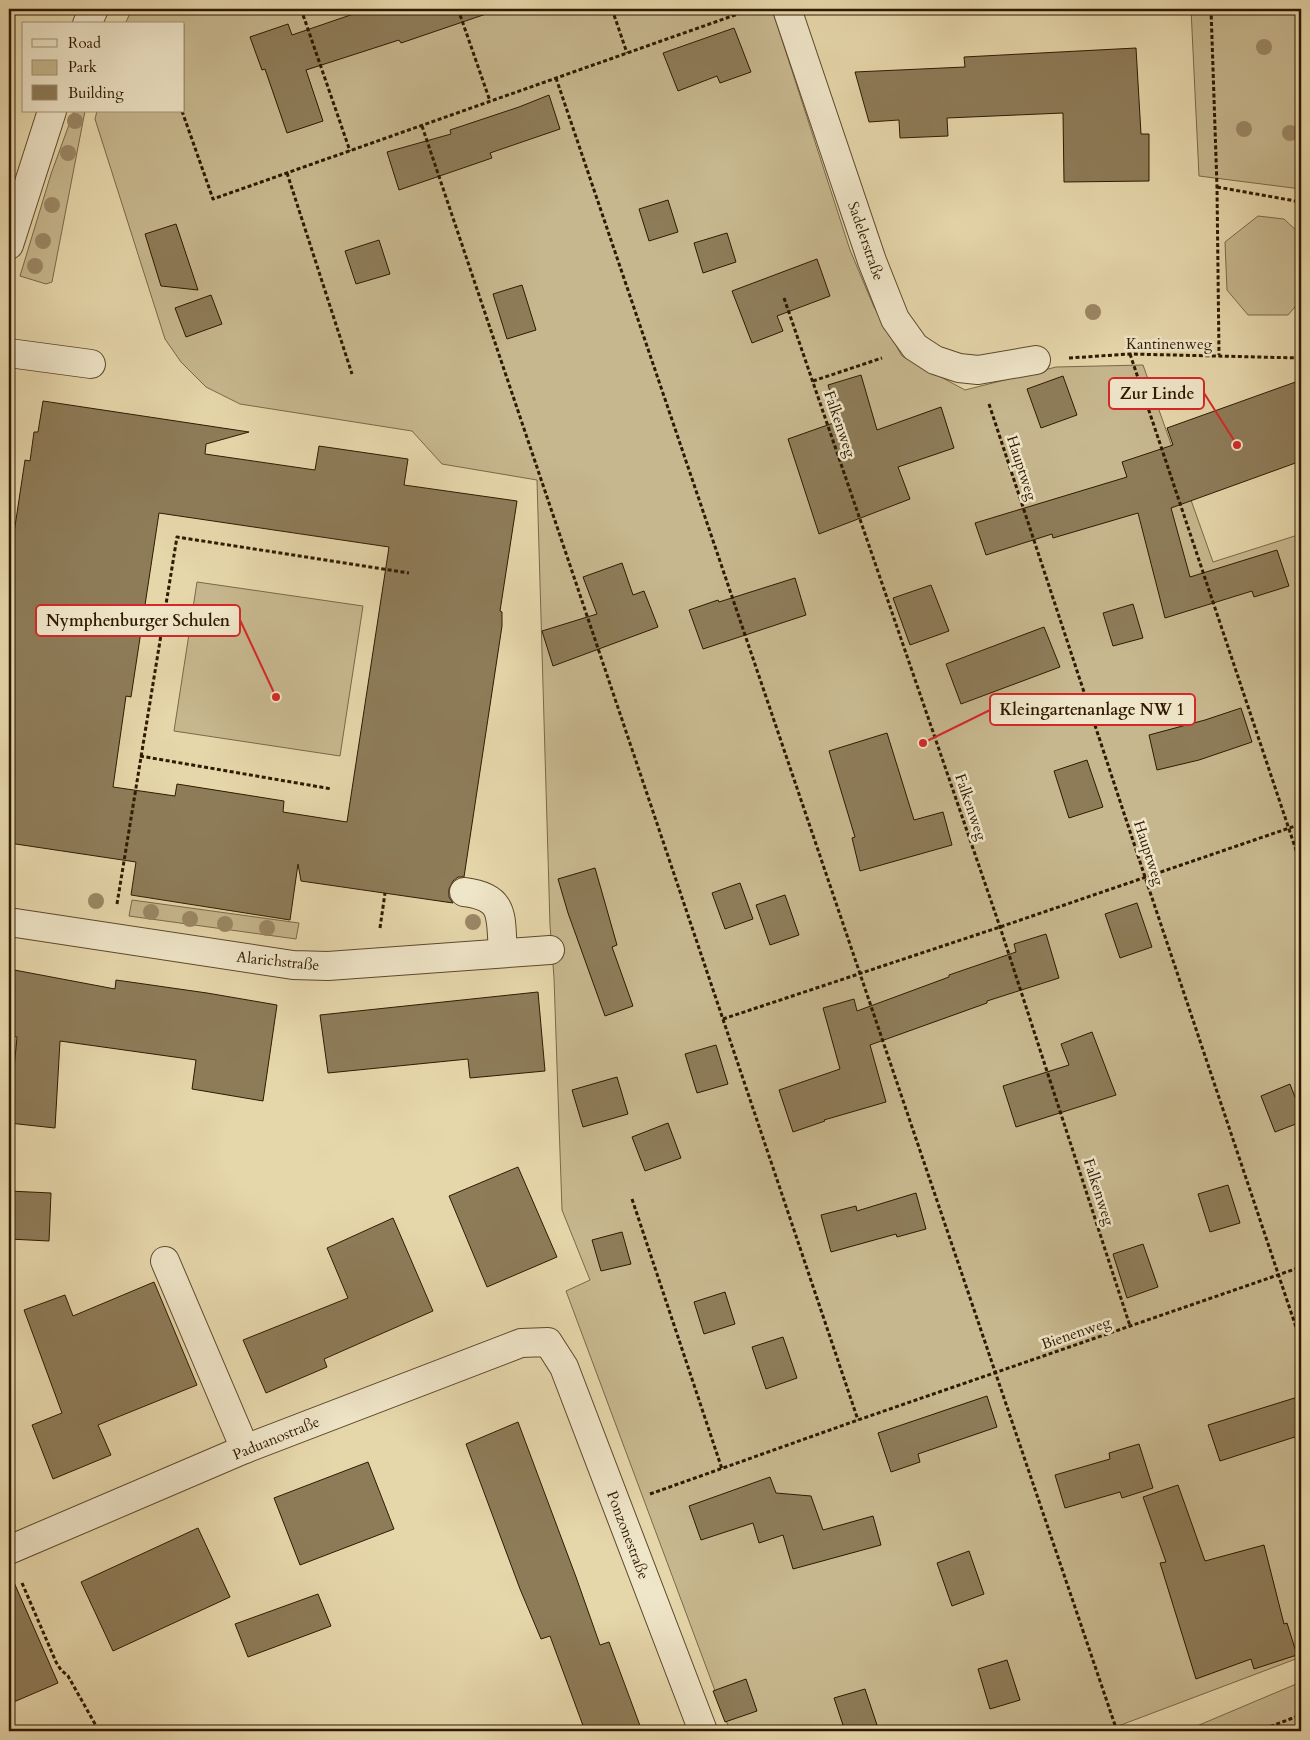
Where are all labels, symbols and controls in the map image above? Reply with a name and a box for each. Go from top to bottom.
legend [22,22,185,112]
text: Road [68,33,101,53]
text: Park [68,57,97,77]
text: Building [68,83,124,103]
street label: Sadelerstraße [843,199,889,283]
street label: Kantinenweg [1126,334,1213,354]
callout: Zur Linde [1109,378,1204,409]
text: Zur Linde [1120,383,1194,405]
street label: Falkenweg [819,388,861,461]
street label: Hauptweg [1002,433,1042,504]
callout: Nymphenburger Schulen [36,605,240,636]
text: Nymphenburger Schulen [46,610,231,632]
callout: Kleingartenanlage NW 1 [990,694,1195,725]
text: Kleingartenanlage NW 1 [999,699,1185,721]
street label: Falkenweg [950,771,992,844]
street label: Hauptweg [1129,818,1169,889]
street label: Alarichstraße [236,947,321,975]
street label: Falkenweg [1079,1156,1119,1229]
street label: Bienenweg [1039,1312,1114,1354]
street label: Paduanostraße [230,1411,323,1465]
street label: Ponzonestraße [602,1488,654,1582]

